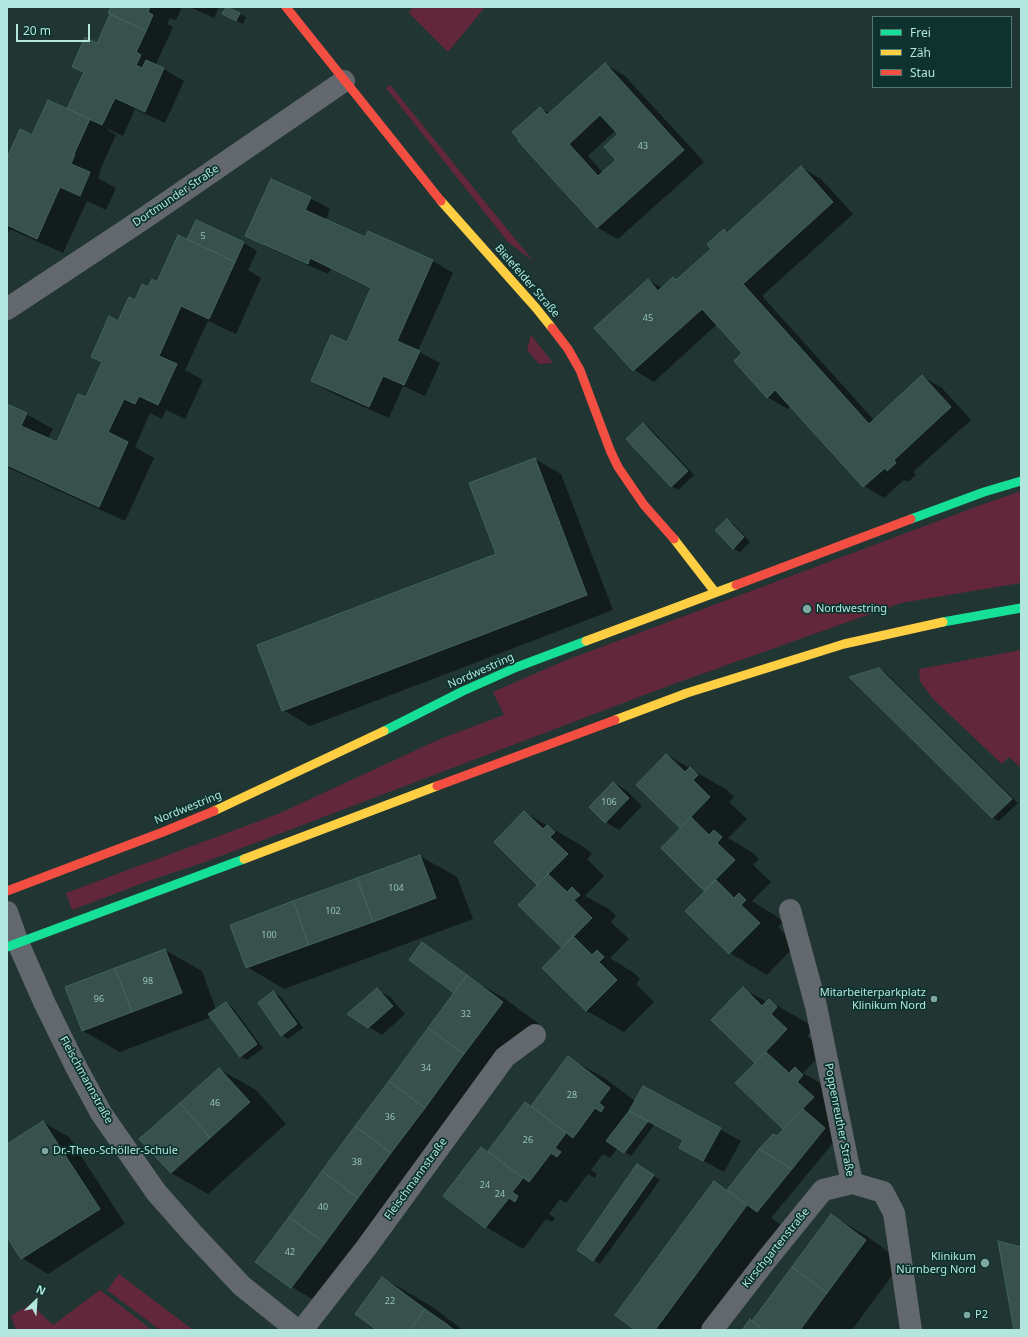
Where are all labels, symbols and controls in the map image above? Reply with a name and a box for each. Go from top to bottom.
scale bar [18,16,92,42]
legend [872,16,1012,88]
text: 20 m [23,22,51,39]
text: Frei [910,24,931,41]
text: Zäh [910,44,931,61]
text: Stau [910,64,935,81]
house number: 43 [638,141,648,151]
street label: Dortmunder Straße [130,162,222,230]
house number: 5 [200,231,206,241]
street label: Bielefelder Straße [492,242,562,320]
house number: 45 [643,313,653,323]
place label: Nordwestring [816,602,887,616]
marker: Nordwestring [801,603,813,615]
street label: Nordwestring [446,651,516,691]
street label: Nordwestring [153,789,223,827]
house number: 106 [601,797,617,807]
house number: 104 [388,883,404,893]
house number: 102 [325,906,341,916]
house number: 100 [261,930,277,940]
house number: 98 [143,976,153,986]
place label: Mitarbeiterparkplatz Klinikum Nord [820,986,926,1012]
house number: 96 [94,994,104,1004]
marker: Mitarbeiterparkplatz Klinikum Nord [929,994,939,1004]
house number: 32 [461,1009,471,1019]
street label: Fleischmannstraße [57,1034,115,1126]
street label: Poppenreuther Straße [822,1062,856,1178]
house number: 34 [421,1063,431,1073]
house number: 28 [567,1090,577,1100]
house number: 46 [210,1098,220,1108]
house number: 36 [385,1112,395,1122]
house number: 26 [523,1135,533,1145]
street label: Fleischmannstraße [382,1136,450,1222]
place label: Dr.-Theo-Schöller-Schule [53,1144,178,1158]
marker: Dr.-Theo-Schöller-Schule [40,1146,50,1156]
house number: 38 [352,1157,362,1167]
house number: 24 [480,1180,490,1190]
house number: 24 [495,1189,505,1199]
house number: 40 [318,1202,328,1212]
street label: Kirschgartenstraße [740,1205,812,1291]
house number: 42 [285,1247,295,1257]
place label: Klinikum Nürnberg Nord [896,1250,976,1276]
marker: Klinikum Nürnberg Nord [979,1257,991,1269]
north arrow [16,1281,56,1321]
text: N [34,1281,49,1298]
house number: 22 [385,1296,395,1306]
place label: P2 [975,1308,988,1322]
marker: P2 [962,1310,972,1320]

